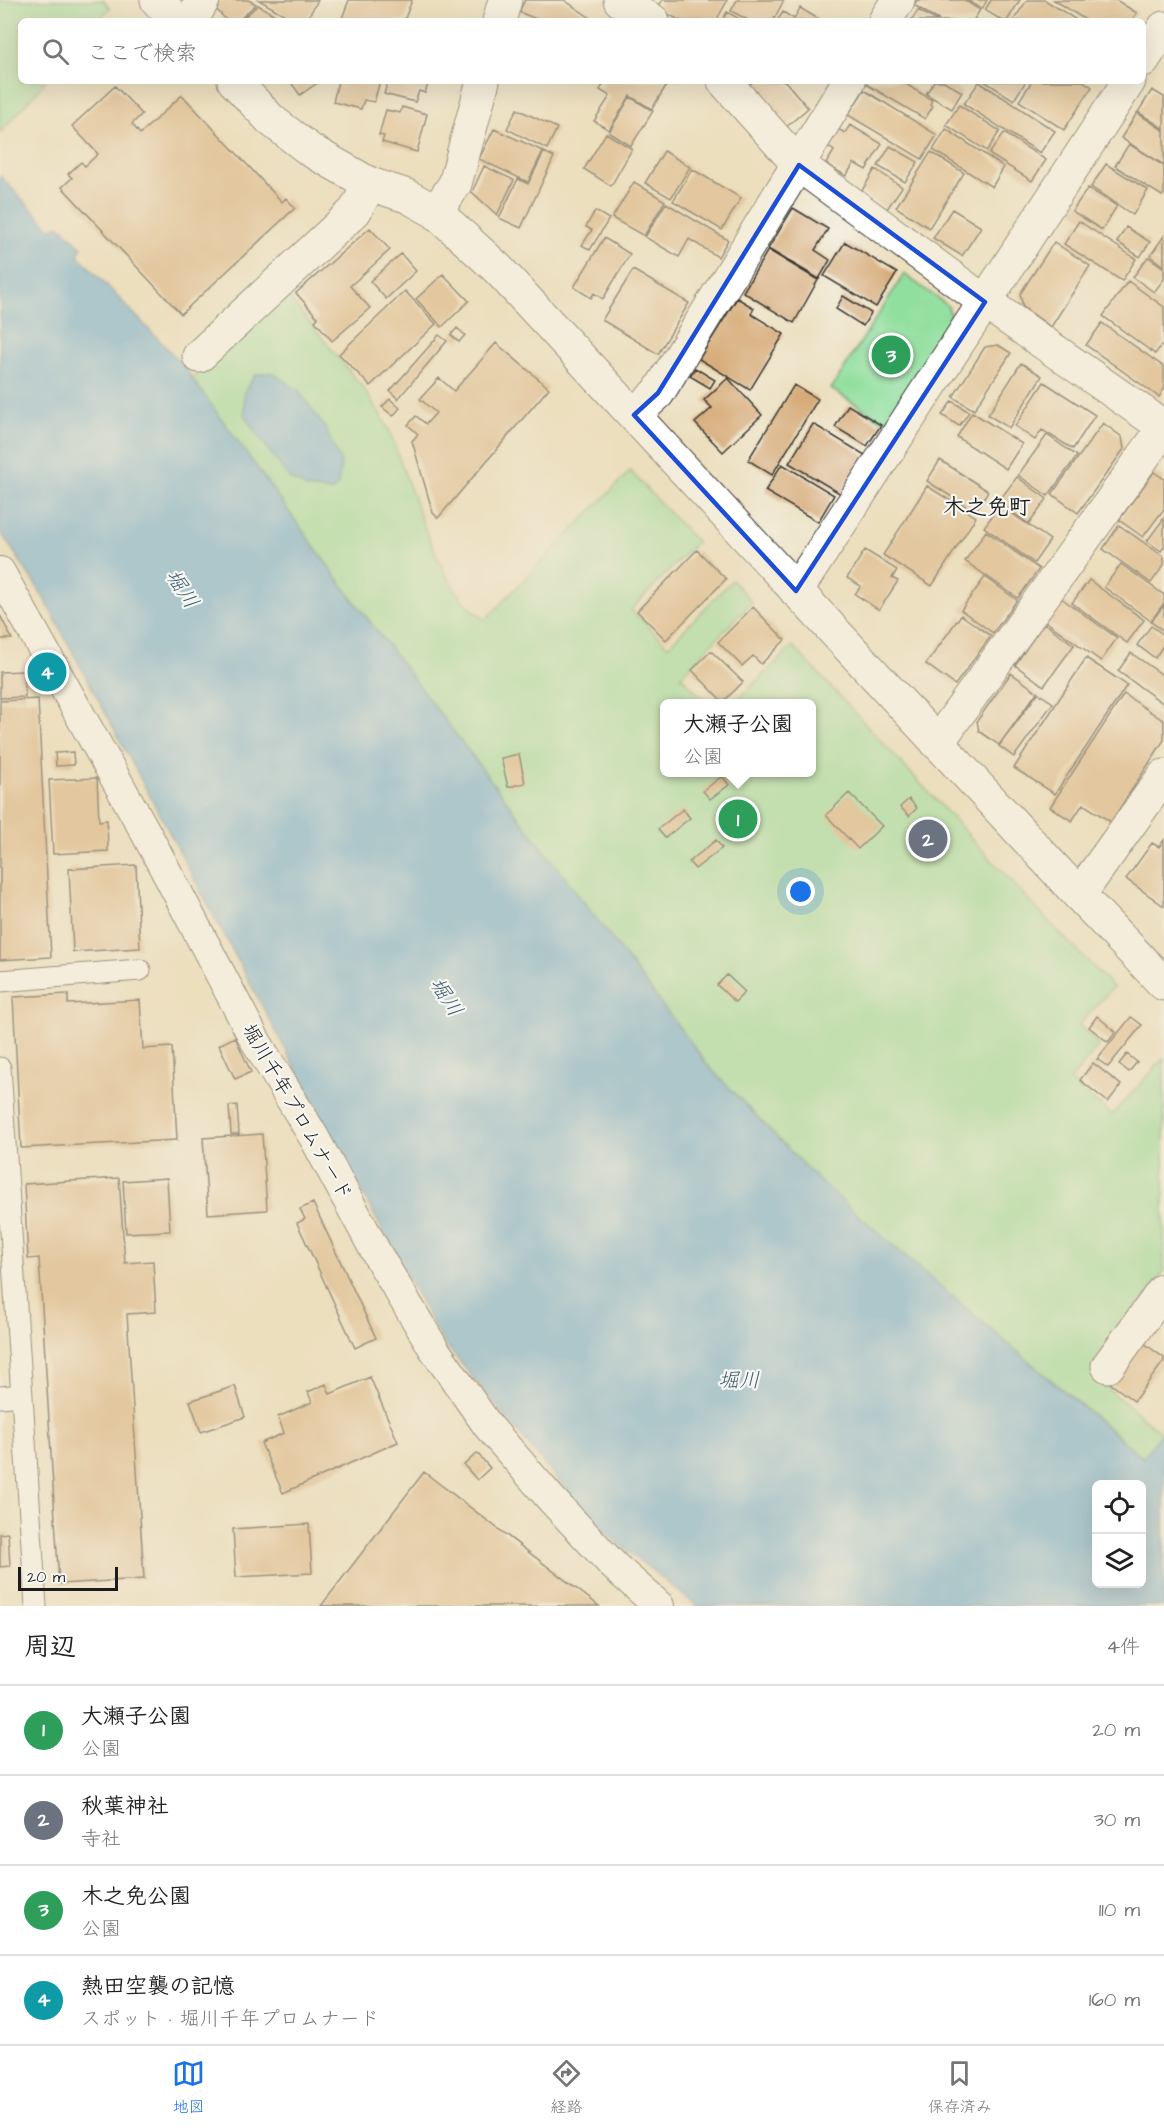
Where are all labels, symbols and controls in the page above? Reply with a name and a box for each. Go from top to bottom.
search box [18,18,1146,84]
icon: search [39,35,72,68]
text: ここで検索 [87,38,197,69]
pin: 3 [872,332,910,378]
district label: 木之免町 [943,492,1031,523]
water label: 堀川 [158,563,206,615]
pin: 4 [28,650,66,694]
popup [660,699,816,777]
text: 大瀬子公園 [683,709,793,740]
text: 公園 [683,743,723,771]
pin: 1 [718,796,758,842]
pin: 2 [908,816,948,862]
your location [786,877,815,906]
water label: 堀川 [422,971,470,1023]
street label: 堀川千年プロムナード [235,1018,359,1206]
water label: 堀川 [718,1366,760,1395]
map controls [1092,1480,1146,1588]
button: locate [1092,1480,1146,1534]
button: layers [1092,1534,1146,1588]
scale bar [18,1564,118,1592]
text: 20 m [27,1566,65,1588]
text: 周辺 [24,1629,76,1665]
text: 4件 [1106,1633,1140,1661]
text: 大瀬子公園 [81,1701,191,1732]
text: 1 [42,1716,45,1744]
text: 20 m [1092,1716,1140,1744]
text: 公園 [81,1735,121,1763]
text: 秋葉神社 [81,1791,169,1822]
text: 2 [38,1806,49,1834]
text: 30 m [1094,1806,1140,1834]
text: 寺社 [81,1825,121,1853]
text: 木之免公園 [81,1881,191,1912]
text: 3 [38,1896,49,1924]
text: 110 m [1099,1896,1140,1924]
text: 公園 [81,1915,121,1943]
text: 熱田空襲の記憶 [81,1971,235,2002]
text: 4 [37,1986,50,2014]
text: 160 m [1089,1986,1140,2014]
text: スポット · 堀川千年プロムナード [81,2005,380,2033]
tab: 地図 [172,2057,205,2118]
tab: 経路 [550,2057,583,2118]
tab: 保存済み [928,2057,992,2118]

